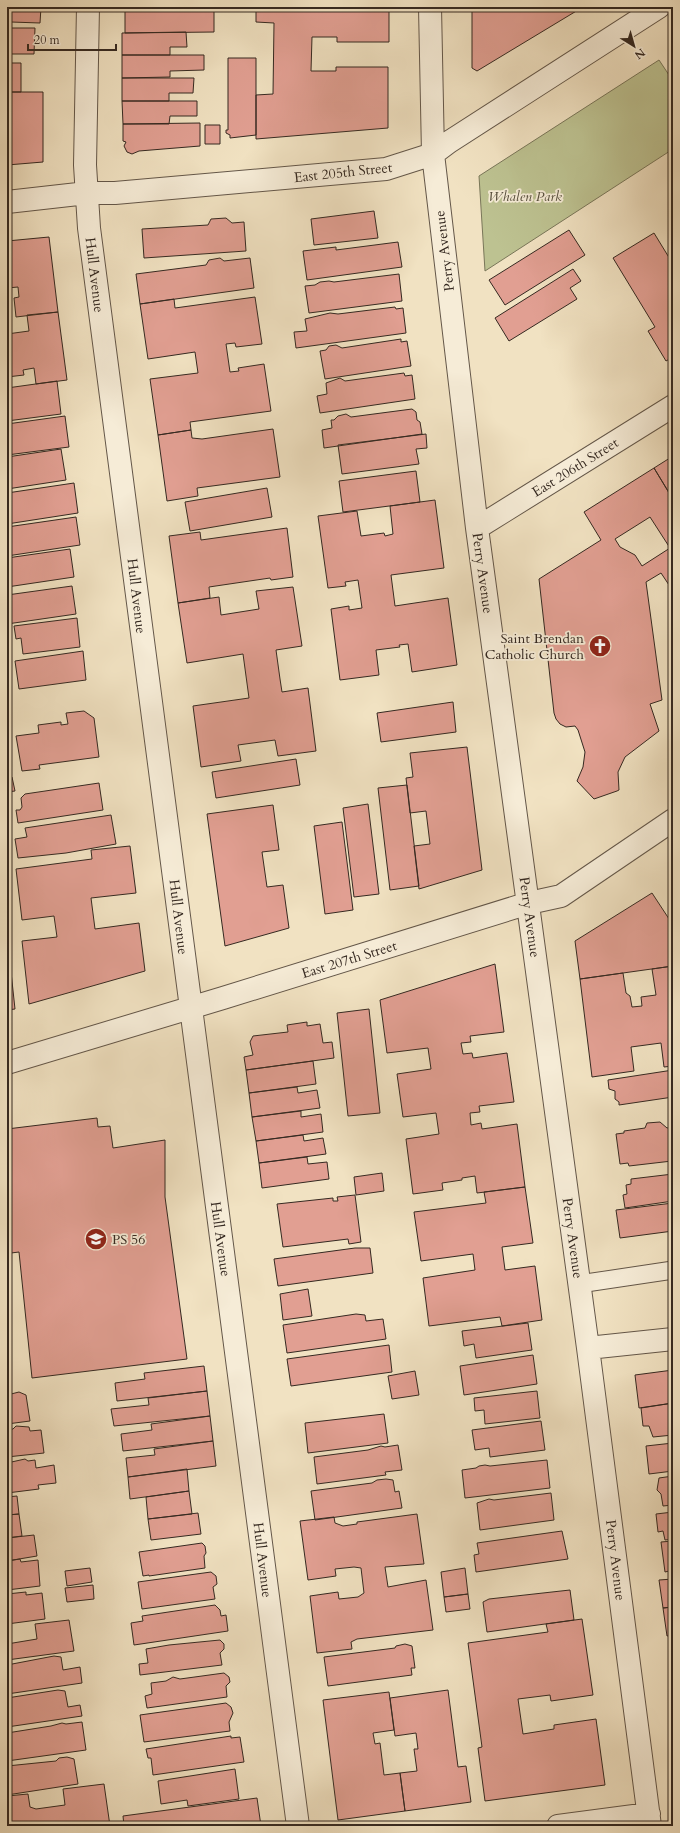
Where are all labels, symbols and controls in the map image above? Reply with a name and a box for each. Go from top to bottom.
scale bar [28,26,116,52]
north arrow [614,26,654,66]
text: 20 m [34,32,61,48]
text: N [631,45,648,63]
street label: East 205th Street [293,158,394,187]
park label: Whalen Park [488,187,562,206]
street label: Perry Avenue [430,209,459,292]
street label: Hull Avenue [80,236,109,314]
street label: East 206th Street [528,433,623,502]
street label: Perry Avenue [467,531,498,615]
street label: Hull Avenue [122,557,151,635]
place label: Saint Brendan Catholic Church [485,629,584,664]
church icon: Saint Brendan Catholic Church [587,633,613,659]
street label: Perry Avenue [514,875,545,959]
street label: Hull Avenue [164,878,193,956]
street label: East 207th Street [299,936,400,983]
street label: Perry Avenue [557,1196,588,1280]
street label: Hull Avenue [206,1200,235,1278]
school or university icon: PS 56 [83,1226,109,1252]
place label: PS 56 [112,1230,145,1249]
street label: Perry Avenue [601,1519,630,1602]
street label: Hull Avenue [248,1521,277,1599]

